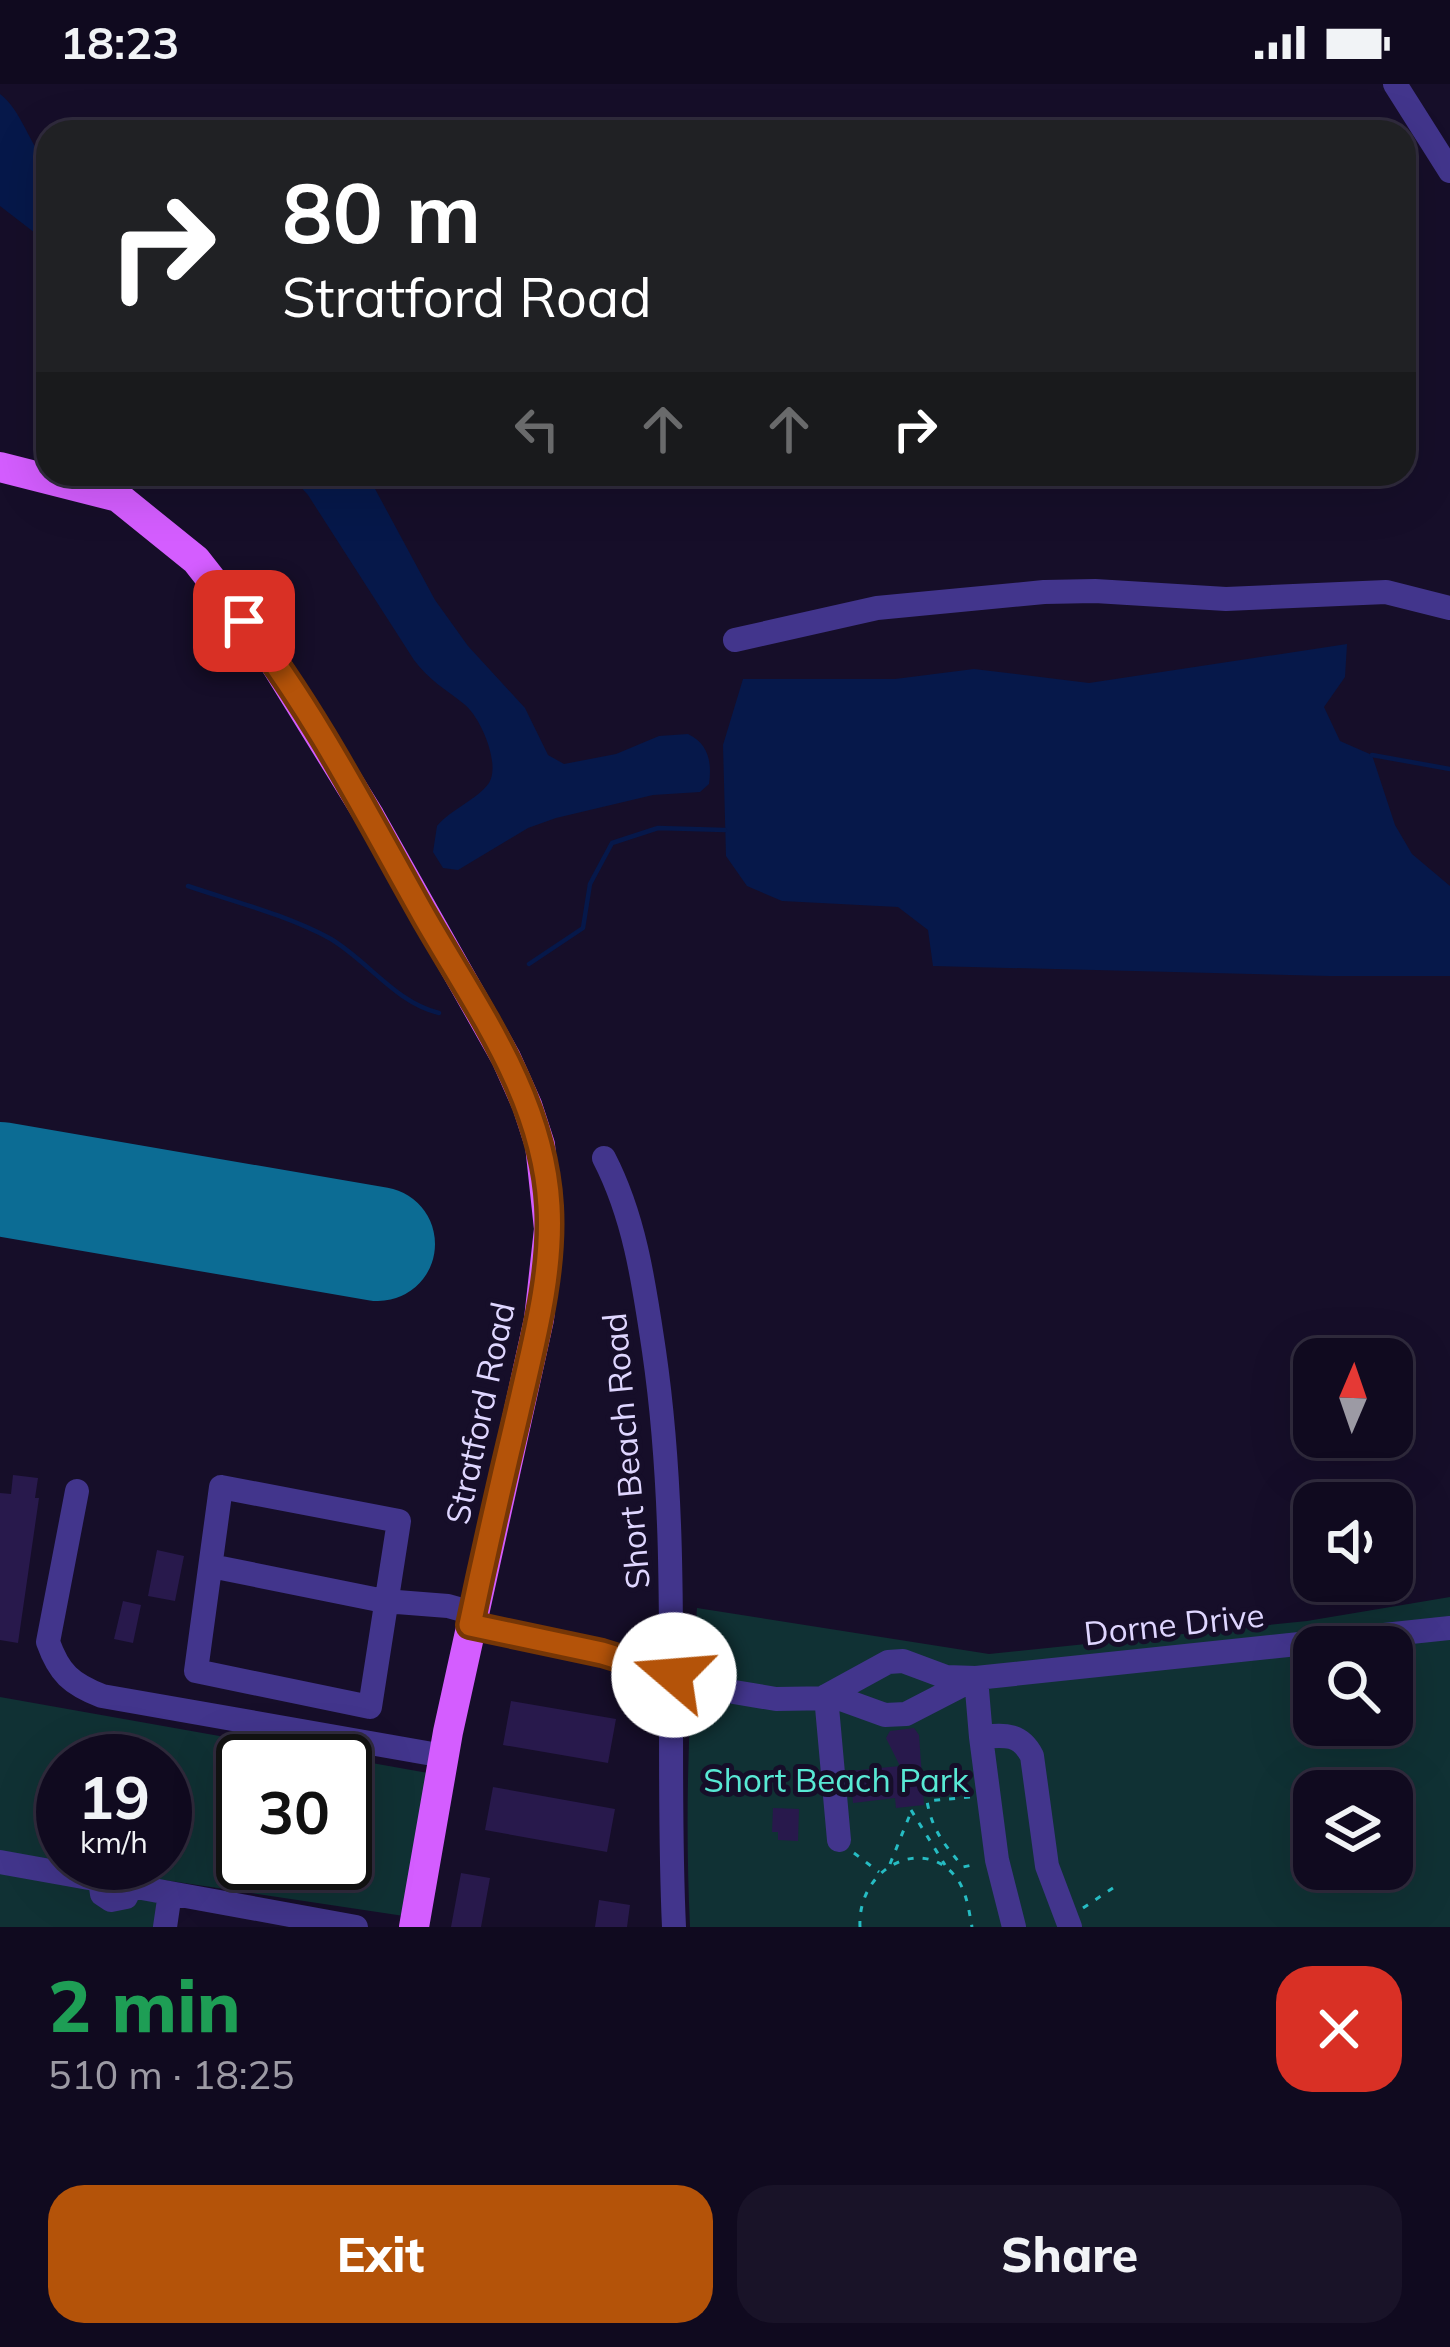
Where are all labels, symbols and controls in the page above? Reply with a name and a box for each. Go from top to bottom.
text: 18:23 [60,14,179,70]
text: 80 m [282,159,481,264]
icon: right [84,168,240,324]
text: Stratford Road [282,263,652,331]
icon: left [504,396,570,462]
icon: ahead [630,396,696,462]
icon: ahead [756,396,822,462]
icon: right [882,396,948,462]
pin [193,570,295,672]
icon: arrive [211,588,277,654]
street label: Stratford Road [436,1298,523,1528]
street label: Short Beach Road [593,1311,658,1591]
north arrow [1293,1338,1413,1458]
map controls [1293,1338,1413,1890]
button: sound [1293,1482,1413,1602]
street label: Dorne Drive [1082,1594,1266,1653]
position arrow [611,1612,737,1738]
button: search [1293,1626,1413,1746]
speed limit sign: 30 [216,1734,372,1890]
text: 19 [78,1759,150,1834]
park label: Short Beach Park [703,1759,970,1800]
button: layers [1293,1770,1413,1890]
text: km/h [80,1823,148,1861]
text: 2 min [48,1960,241,2050]
button: close [1276,1966,1402,2092]
text: 510 m · 18:25 [48,2050,294,2099]
button: Exit [48,2185,713,2323]
button: Share [737,2185,1402,2323]

